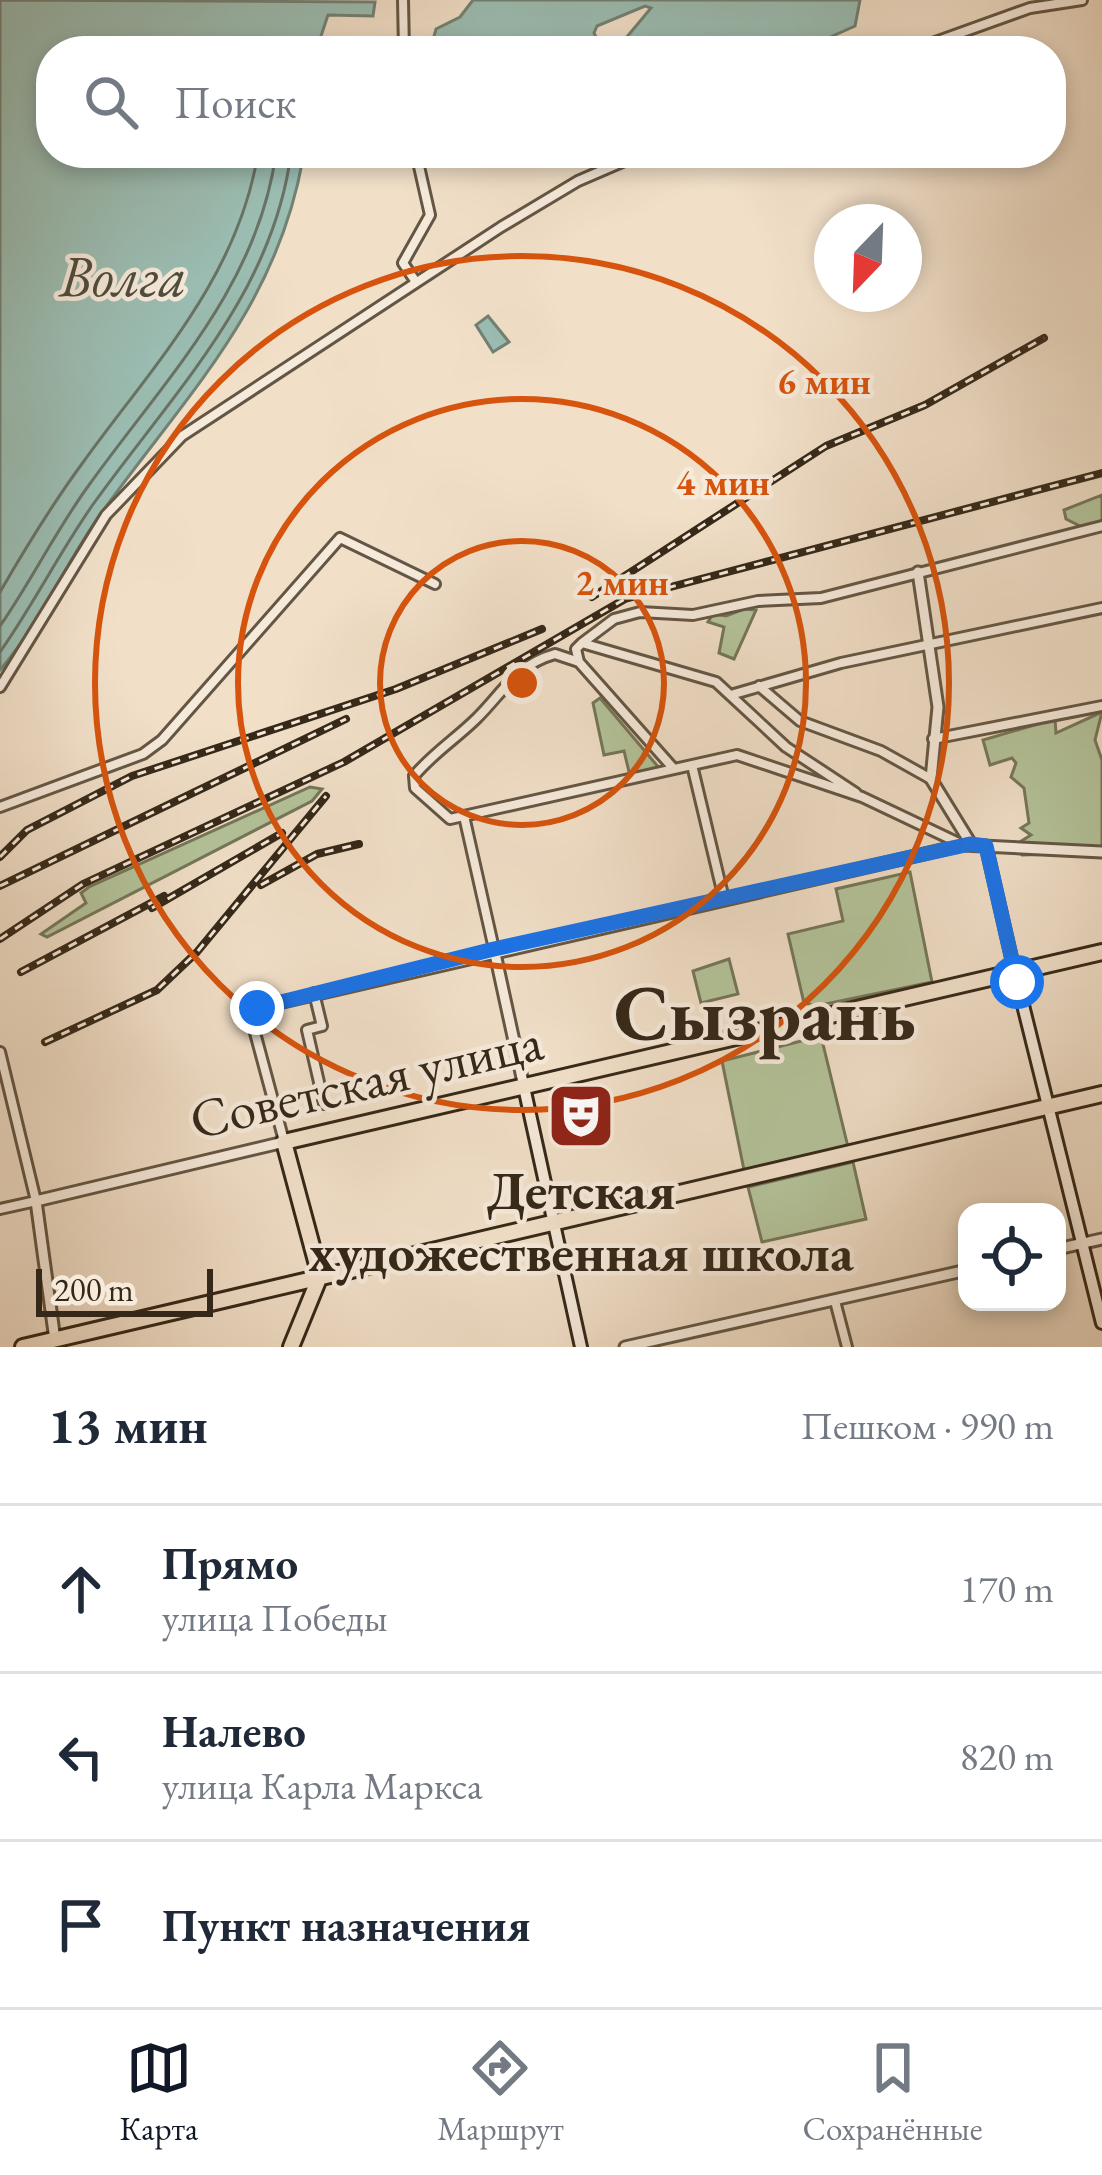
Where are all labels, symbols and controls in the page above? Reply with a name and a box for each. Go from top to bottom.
search box [36,36,1066,168]
icon: search [78,69,144,135]
text: Поиск [174,73,296,131]
north arrow [814,204,922,312]
water label: Волга [57,239,187,313]
text: 6 мин [777,358,871,405]
text: 4 мин [676,459,770,506]
text: 2 мин [575,559,669,606]
centre of rings [501,662,543,704]
route start [990,955,1044,1009]
district label: Сызрань [614,961,916,1063]
route end [230,981,284,1035]
street label: Советская улица [183,1005,550,1155]
theatre icon: Детская художественная школа [546,1081,616,1151]
place label: Детская художественная школа [308,1155,854,1287]
map controls [958,1203,1066,1311]
button: locate [958,1203,1066,1311]
scale bar [36,1263,213,1316]
text: 200 m [54,1268,134,1311]
text: 13 мин [48,1392,208,1458]
text: Пешком · 990 m [801,1400,1054,1451]
text: Прямо [162,1534,298,1592]
icon: ahead [48,1556,114,1622]
text: 170 m [960,1563,1054,1614]
text: улица Победы [162,1592,388,1643]
text: Налево [162,1702,306,1760]
icon: left [48,1724,114,1790]
text: 820 m [960,1731,1054,1782]
text: улица Карла Маркса [162,1760,482,1811]
icon: arrive [48,1892,114,1958]
text: Пункт назначения [162,1896,531,1954]
tab: Карта [119,2035,198,2150]
tab: Маршрут [437,2035,564,2150]
tab: Сохранённые [803,2035,983,2150]

